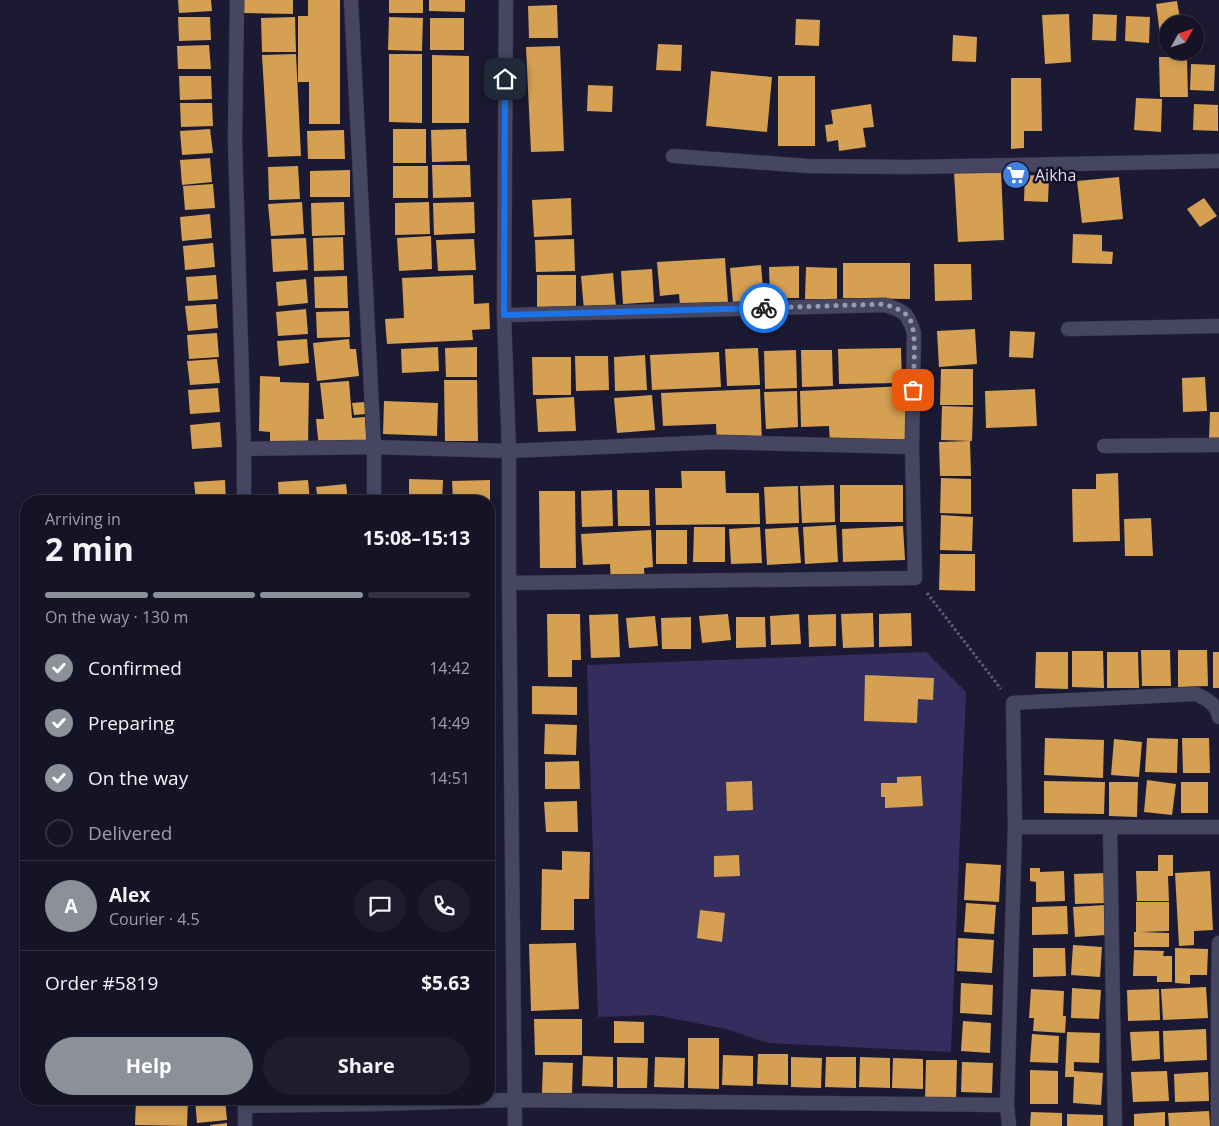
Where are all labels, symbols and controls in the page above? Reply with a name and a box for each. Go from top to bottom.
north arrow [1159,15,1204,60]
map controls [1159,15,1204,60]
pin [484,58,526,100]
icon: home [491,65,519,93]
supermarket icon: Aikha [1001,160,1031,190]
place label: Aikha [1035,164,1076,186]
courier [739,283,789,333]
icon: bike [750,294,778,322]
pin [892,369,934,411]
icon: bag [899,376,927,404]
text: Arriving in [45,508,121,530]
text: 15:08–15:13 [363,525,470,551]
text: 2 min [45,527,134,570]
text: On the way · 130 m [45,606,188,628]
icon: check [45,654,73,682]
text: Confirmed [88,655,182,681]
text: 14:42 [429,657,470,679]
icon: check [45,709,73,737]
text: Preparing [88,710,175,736]
text: 14:49 [429,712,470,734]
icon: check [45,764,73,792]
text: On the way [88,765,188,791]
text: 14:51 [429,767,470,789]
text: Delivered [88,820,172,846]
button: chat [354,880,406,932]
button: phone [418,880,470,932]
text: Alex [109,882,150,908]
text: A [64,893,78,919]
text: Courier · 4.5 [109,908,200,930]
text: Order #5819 [45,970,158,996]
text: $5.63 [421,970,470,996]
button: Help [45,1037,253,1095]
button: Share [263,1037,470,1095]

